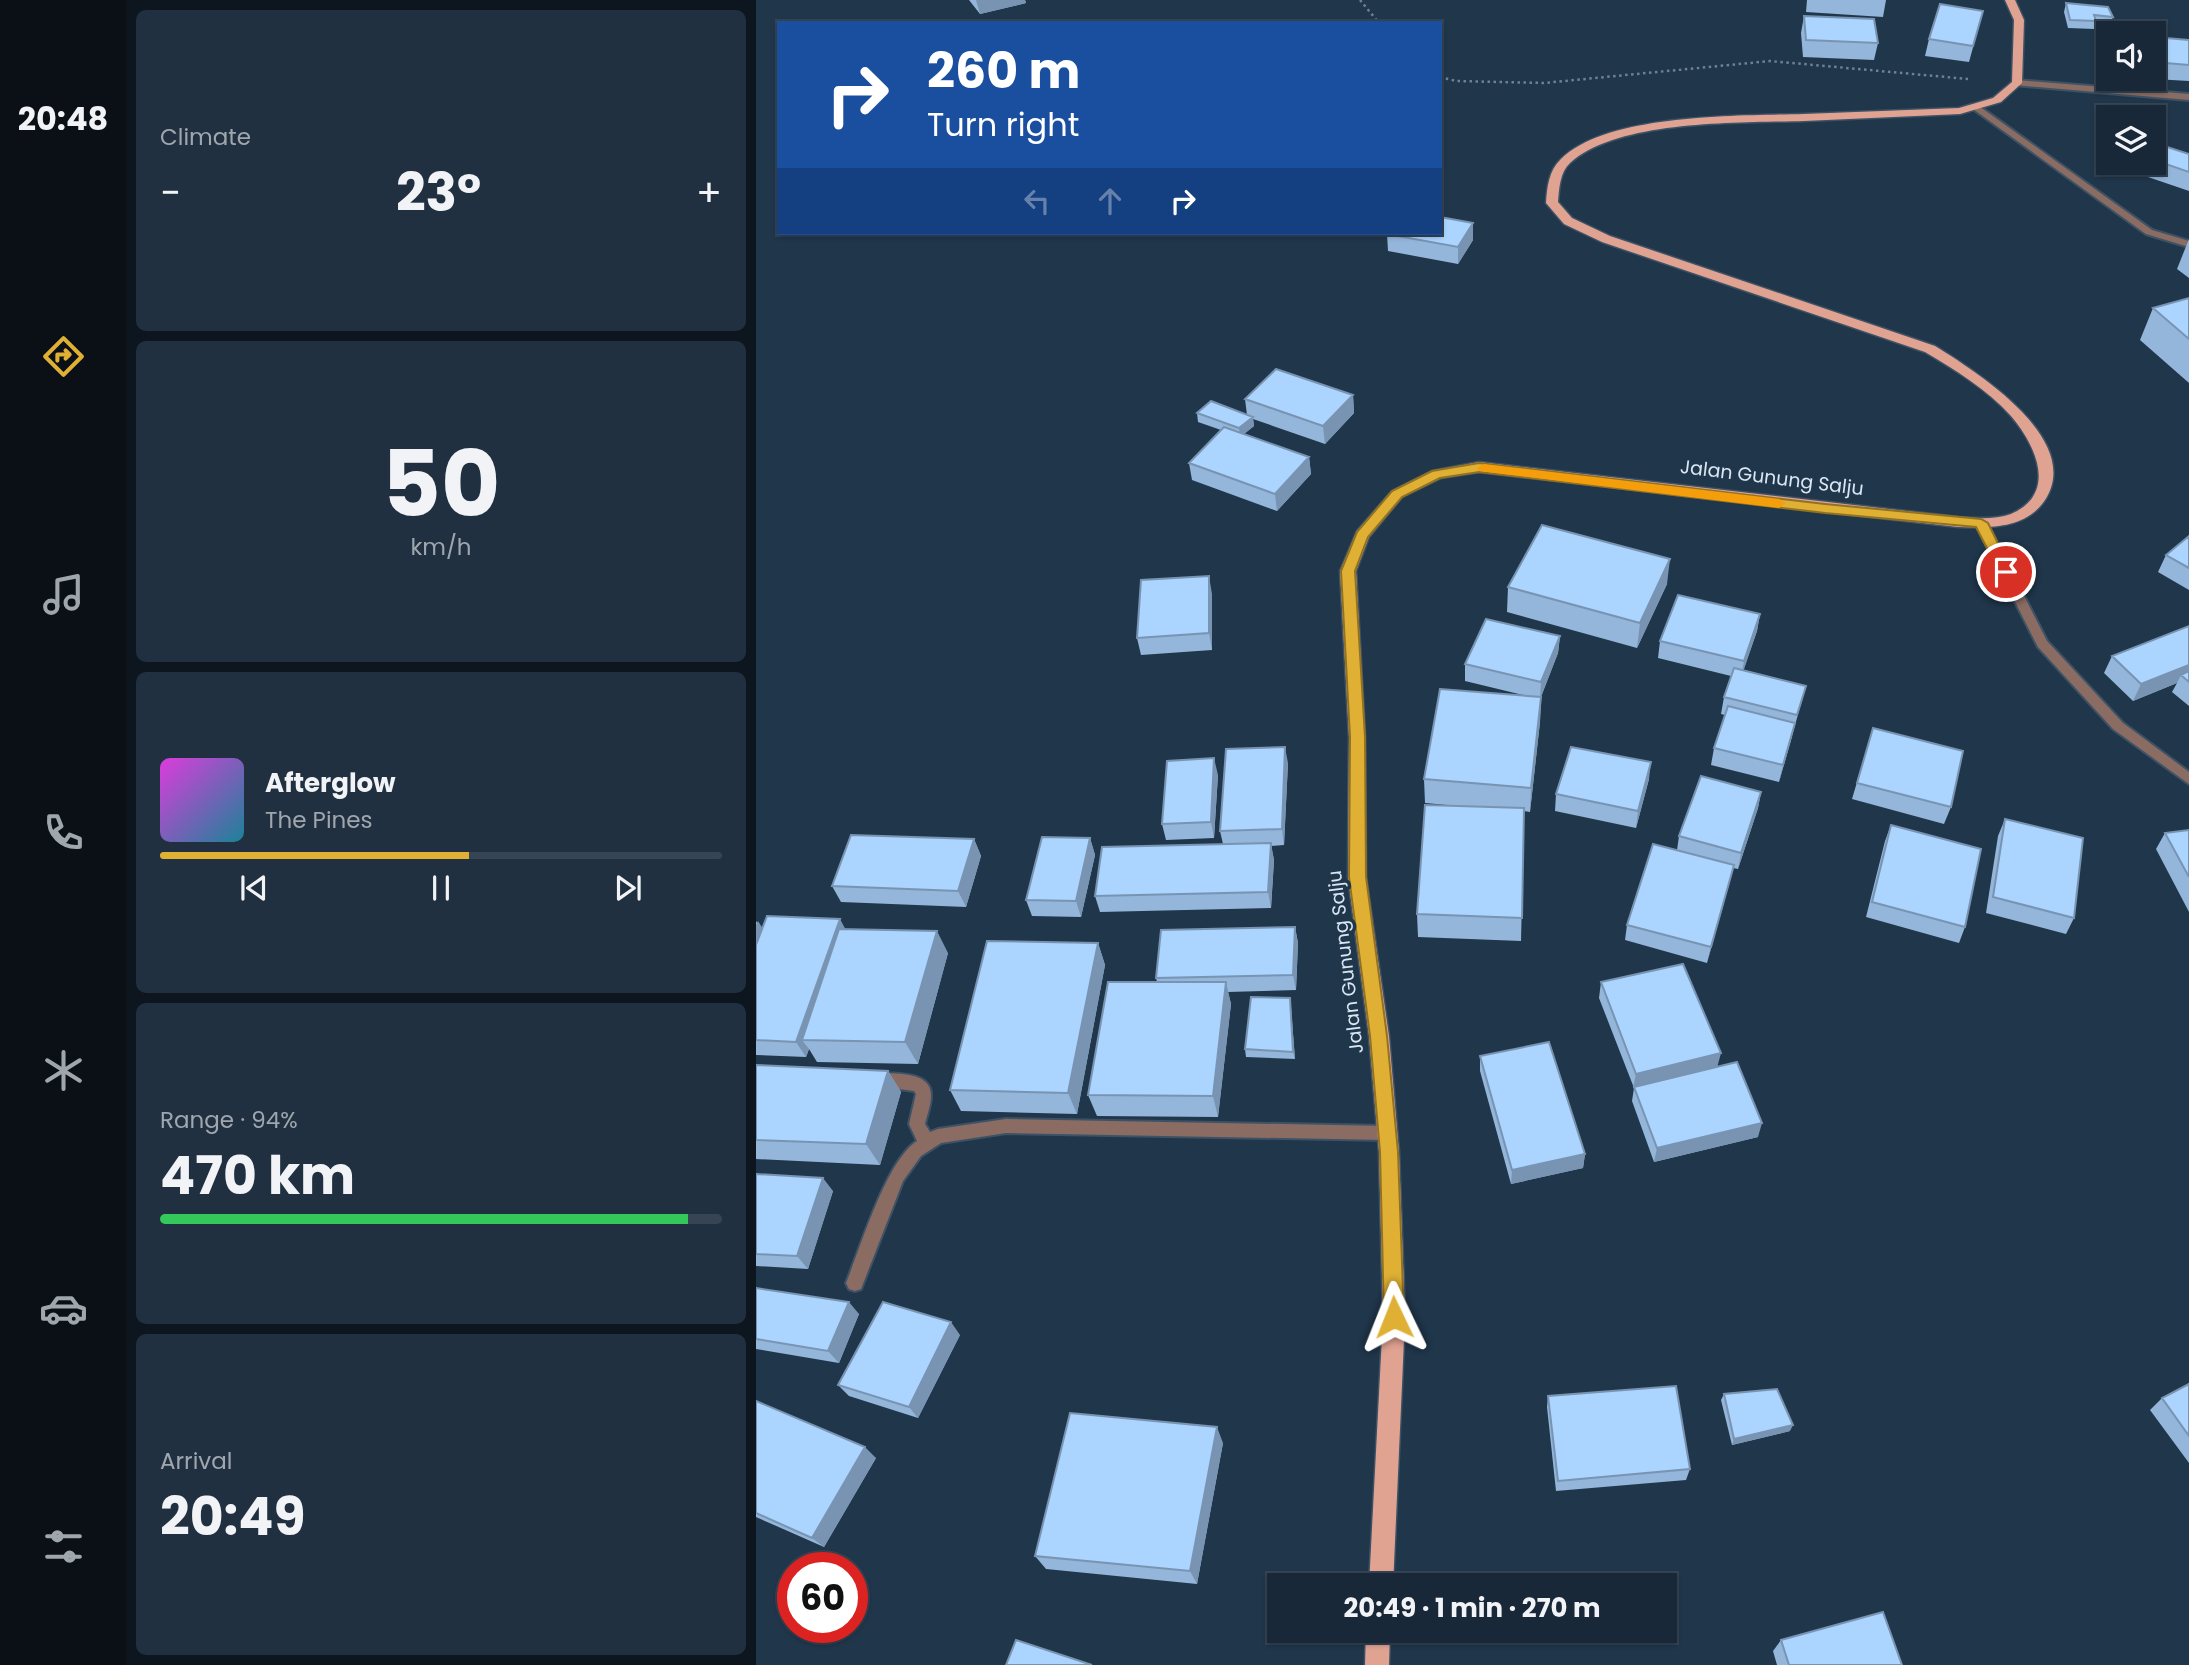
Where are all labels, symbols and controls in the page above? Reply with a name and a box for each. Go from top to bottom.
map controls [2096,21,2166,175]
button: sound [2096,21,2166,91]
text: 260 m [927,37,1080,105]
icon: right [812,49,903,140]
text: 20:48 [18,96,108,141]
text: Turn right [927,102,1079,147]
button: layers [2096,105,2166,175]
text: Climate [160,121,251,153]
text: 23° [396,156,481,229]
text: − [160,166,181,219]
text: + [696,166,722,219]
icon: left [1018,182,1056,220]
icon: ahead [1091,182,1129,220]
icon: right [1164,182,1202,220]
icon: directions [39,332,88,381]
text: 50 [382,420,500,548]
street label: Jalan Gunung Salju [1679,453,1865,502]
text: km/h [410,531,472,563]
pin [1976,542,2036,602]
icon: arrive [1987,553,2025,591]
icon: music [39,570,88,619]
text: Afterglow [265,765,396,801]
text: The Pines [265,804,373,836]
icon: phone [39,808,88,857]
icon: previous [235,869,273,907]
icon: pause [422,869,460,907]
icon: next [609,869,647,907]
street label: Jalan Gunung Salju [1321,869,1370,1055]
icon: climate [39,1046,88,1095]
text: Range · 94% [160,1104,298,1136]
text: 470 km [160,1139,355,1212]
position arrow [1357,1280,1431,1354]
icon: car [39,1284,88,1333]
text: Arrival [160,1445,232,1477]
text: 20:49 [160,1480,306,1553]
icon: filters [39,1522,88,1571]
speed limit sign: 60 [777,1552,868,1643]
text: 20:49 · 1 min · 270 m [1343,1590,1601,1626]

